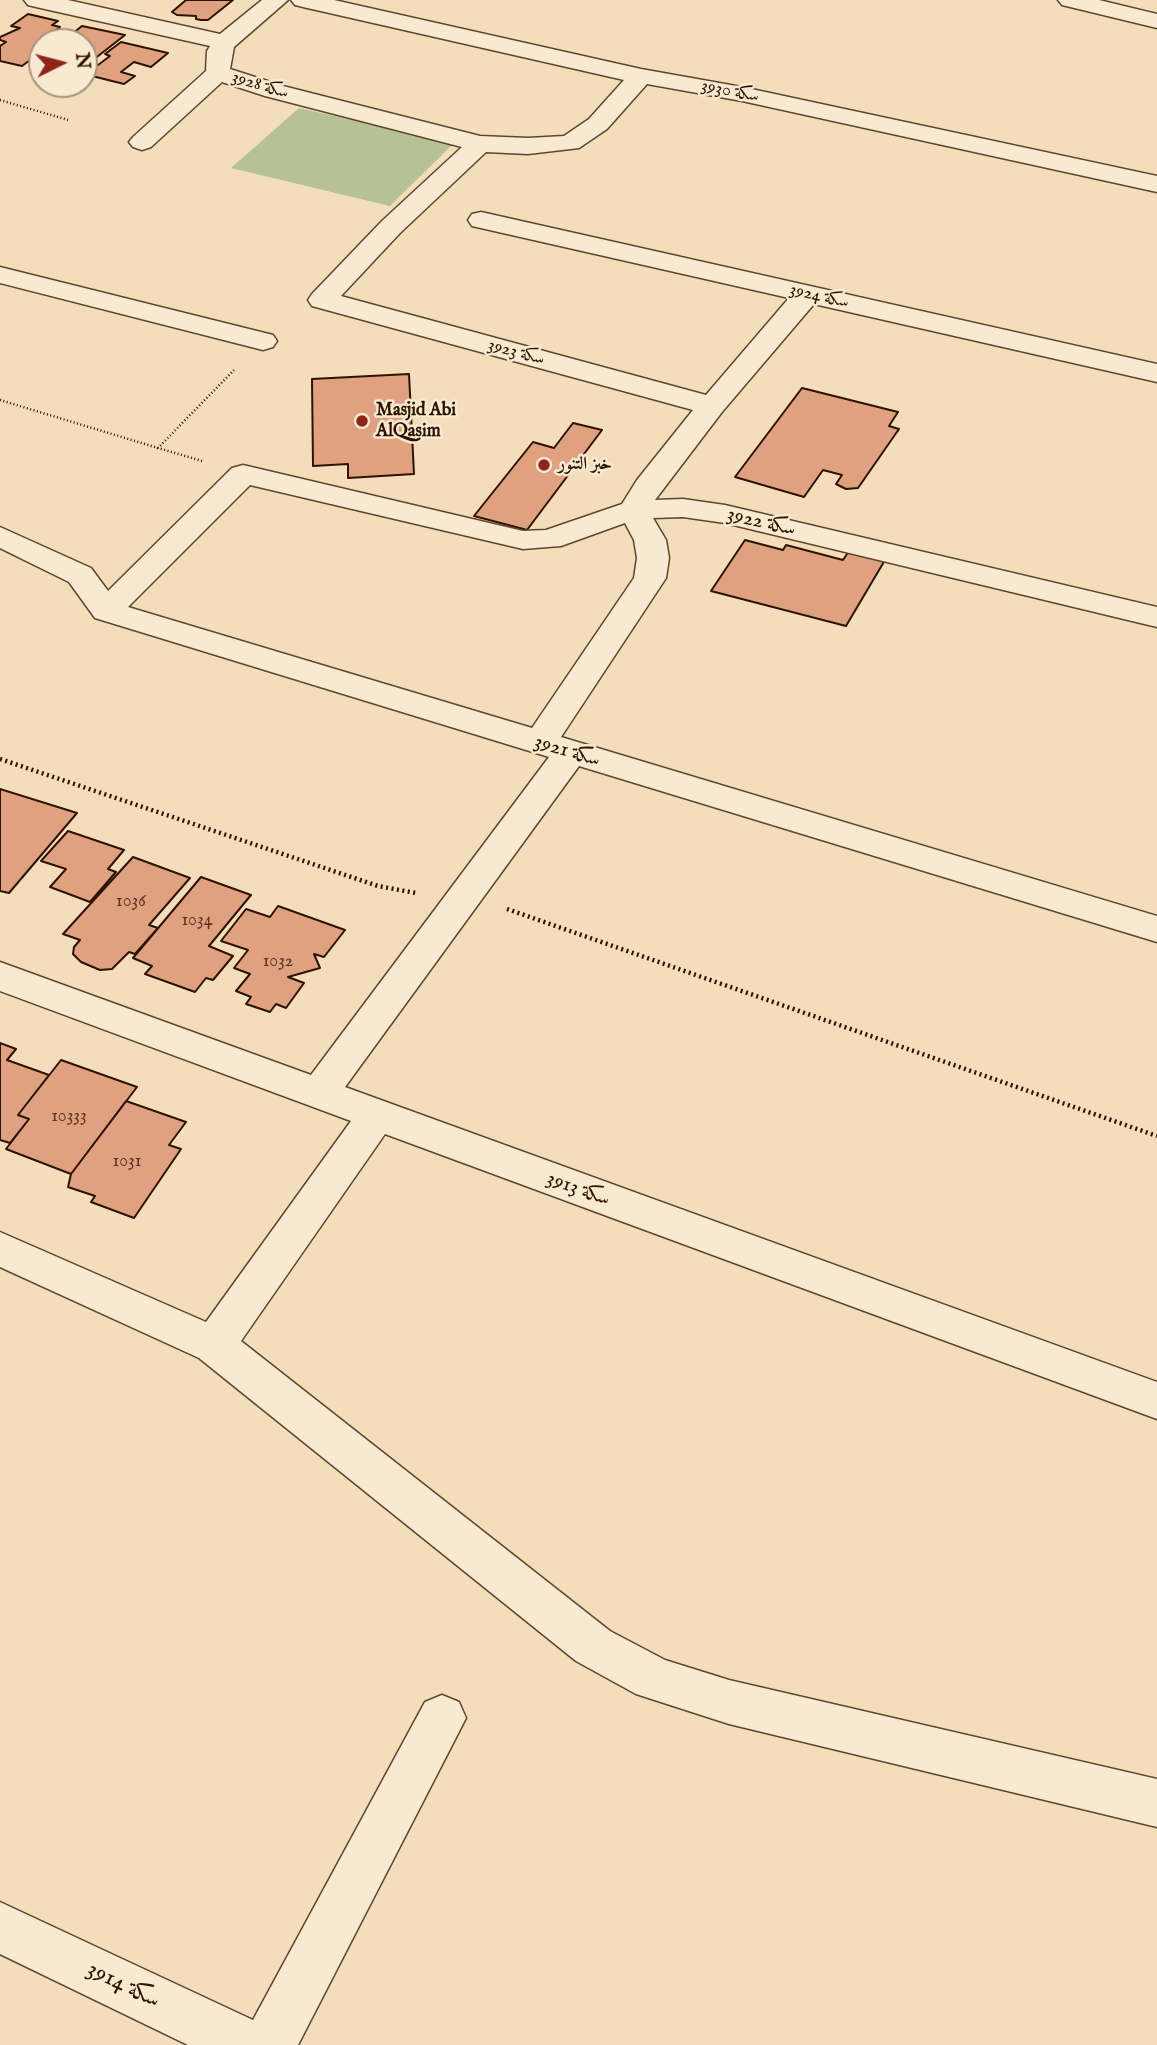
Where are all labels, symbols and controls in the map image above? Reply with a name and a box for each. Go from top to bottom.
north arrow [28,28,98,98]
text: N [69,52,95,70]
street label: سكة 3928 [229,67,291,105]
street label: سكة 3930 [699,76,761,108]
street label: سكة 3924 [787,280,851,314]
street label: سكة 3923 [485,335,547,371]
place label: Masjid Abi AlQasim [376,400,456,442]
marker: Masjid Abi AlQasim [354,413,370,429]
place label: خبز التنور [558,454,612,476]
marker: خبز التنور [536,457,552,473]
street label: سكة 3922 [724,503,798,543]
street label: سكة 3921 [531,730,603,774]
house number: 1036 [116,891,146,913]
house number: 1034 [181,910,213,932]
house number: 1032 [263,951,293,973]
house number: 10333 [51,1106,87,1128]
house number: 1031 [113,1151,141,1173]
street label: سكة 3913 [543,1167,613,1213]
street label: سكة 3914 [82,1956,164,2016]

